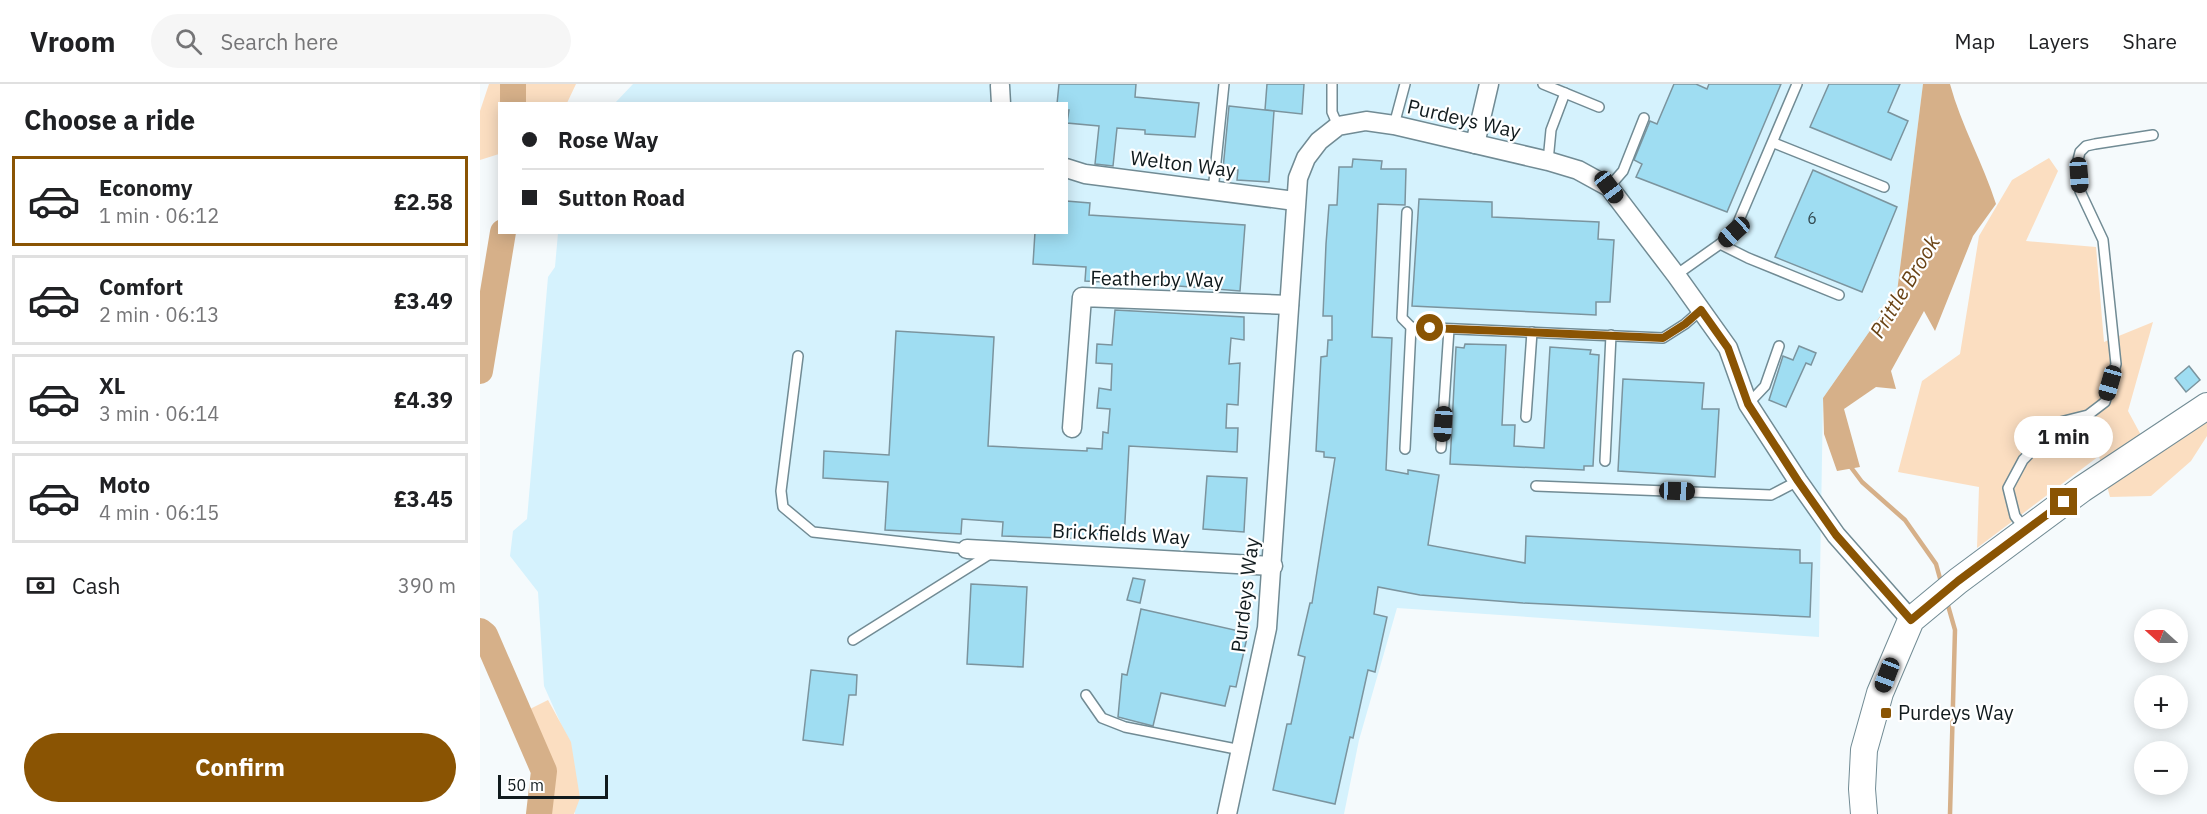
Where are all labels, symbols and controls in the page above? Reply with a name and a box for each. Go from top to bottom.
search box [151,14,571,68]
text: Vroom [30,23,115,60]
icon: search [172,25,205,58]
text: Search here [220,27,338,56]
text: Map [1955,27,1995,55]
text: Layers [2028,27,2090,55]
text: Share [2123,27,2177,55]
street label: Purdeys Way [1405,92,1524,145]
text: Choose a ride [24,102,195,137]
text: Rose Way [558,125,658,154]
street label: Welton Way [1129,144,1237,183]
car [2069,156,2089,194]
car [1591,167,1627,207]
text: Economy [99,173,193,202]
icon: car [27,174,81,228]
text: Sutton Road [558,183,685,212]
text: £2.58 [394,187,453,216]
text: 1 min · 06:12 [99,202,219,229]
house number: 6 [1807,208,1817,228]
car [1715,213,1753,251]
water label: Prittle Brook [1863,229,1946,343]
street label: Featherby Way [1090,264,1224,293]
text: Comfort [99,272,183,301]
icon: car [27,273,81,327]
text: £3.49 [394,286,453,315]
text: 2 min · 06:13 [99,301,219,328]
route start [1416,314,1443,341]
car [2096,363,2124,403]
text: XL [99,371,125,400]
icon: car [27,372,81,426]
text: £4.39 [394,385,453,414]
text: 3 min · 06:14 [99,400,219,427]
car [1433,405,1453,443]
callout: 1 min [2014,415,2114,457]
text: 1 min [2037,423,2090,450]
text: Moto [99,470,150,499]
icon: car [27,471,81,525]
car [1659,481,1695,501]
text: £3.45 [394,484,453,513]
route end [2050,488,2077,515]
text: 4 min · 06:15 [99,499,219,526]
street label: Brickfields Way [1051,516,1191,551]
street label: Purdeys Way [1224,536,1265,654]
icon: cash [24,569,57,602]
text: Cash [72,571,121,600]
text: 390 m [398,572,456,599]
north arrow [2134,609,2188,663]
map controls [2134,609,2188,795]
car [1872,655,1902,695]
button: + [2134,675,2188,729]
place label: Purdeys Way [1898,699,2014,726]
marker: Purdeys Way [1879,706,1893,720]
button: Confirm [24,733,456,802]
button: − [2134,741,2188,795]
scale bar [498,772,608,800]
text: 50 m [507,775,544,795]

